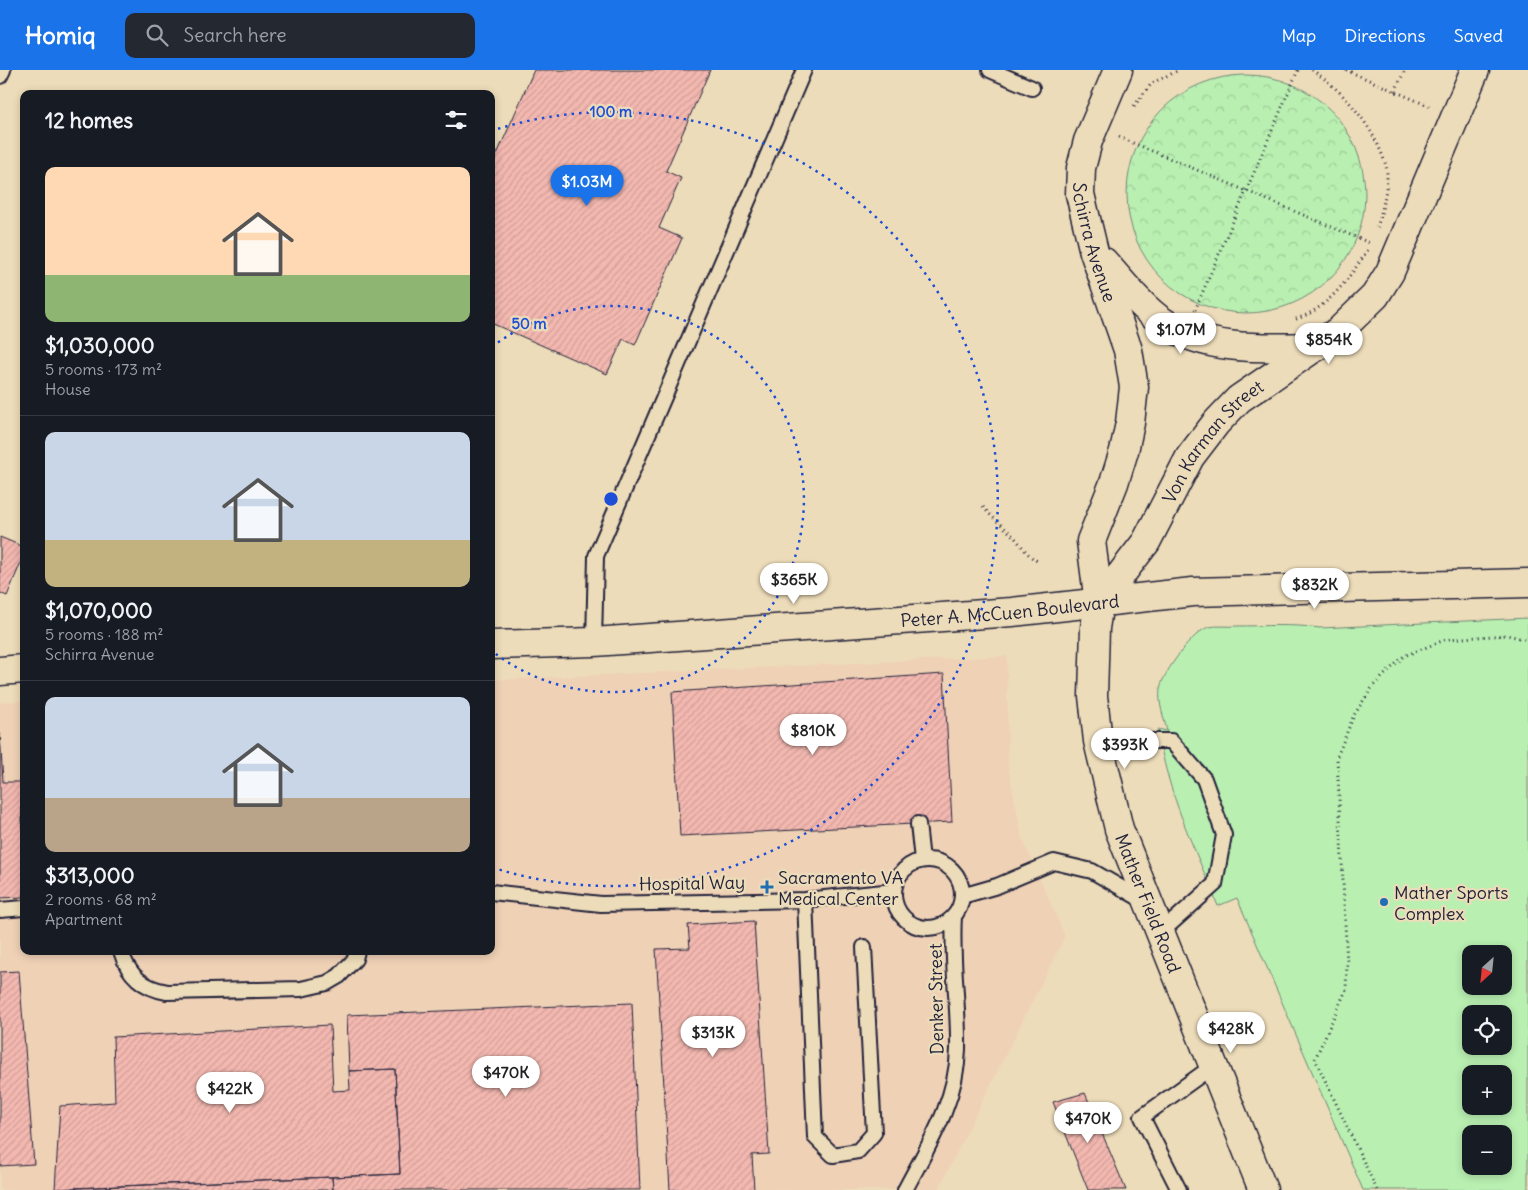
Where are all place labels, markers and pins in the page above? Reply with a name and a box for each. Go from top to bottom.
pin: $1.03M [546,164,628,207]
pin: $1.07M [1140,312,1222,355]
pin: $854K [1294,322,1364,365]
centre of rings [602,490,620,508]
pin: $365K [759,562,829,605]
pin: $832K [1280,568,1350,610]
pin: $810K [778,714,848,756]
pin: $393K [1090,728,1160,770]
place label: Sacramento VA Medical Center [778,866,903,910]
marker: Sacramento VA Medical Center [760,880,774,894]
place label: Mather Sports Complex [1394,881,1509,925]
marker: Mather Sports Complex [1378,896,1390,908]
pin: $428K [1196,1012,1266,1054]
pin: $313K [678,1016,748,1058]
pin: $470K [471,1056,541,1098]
pin: $422K [195,1072,265,1114]
pin: $470K [1053,1102,1123,1144]

